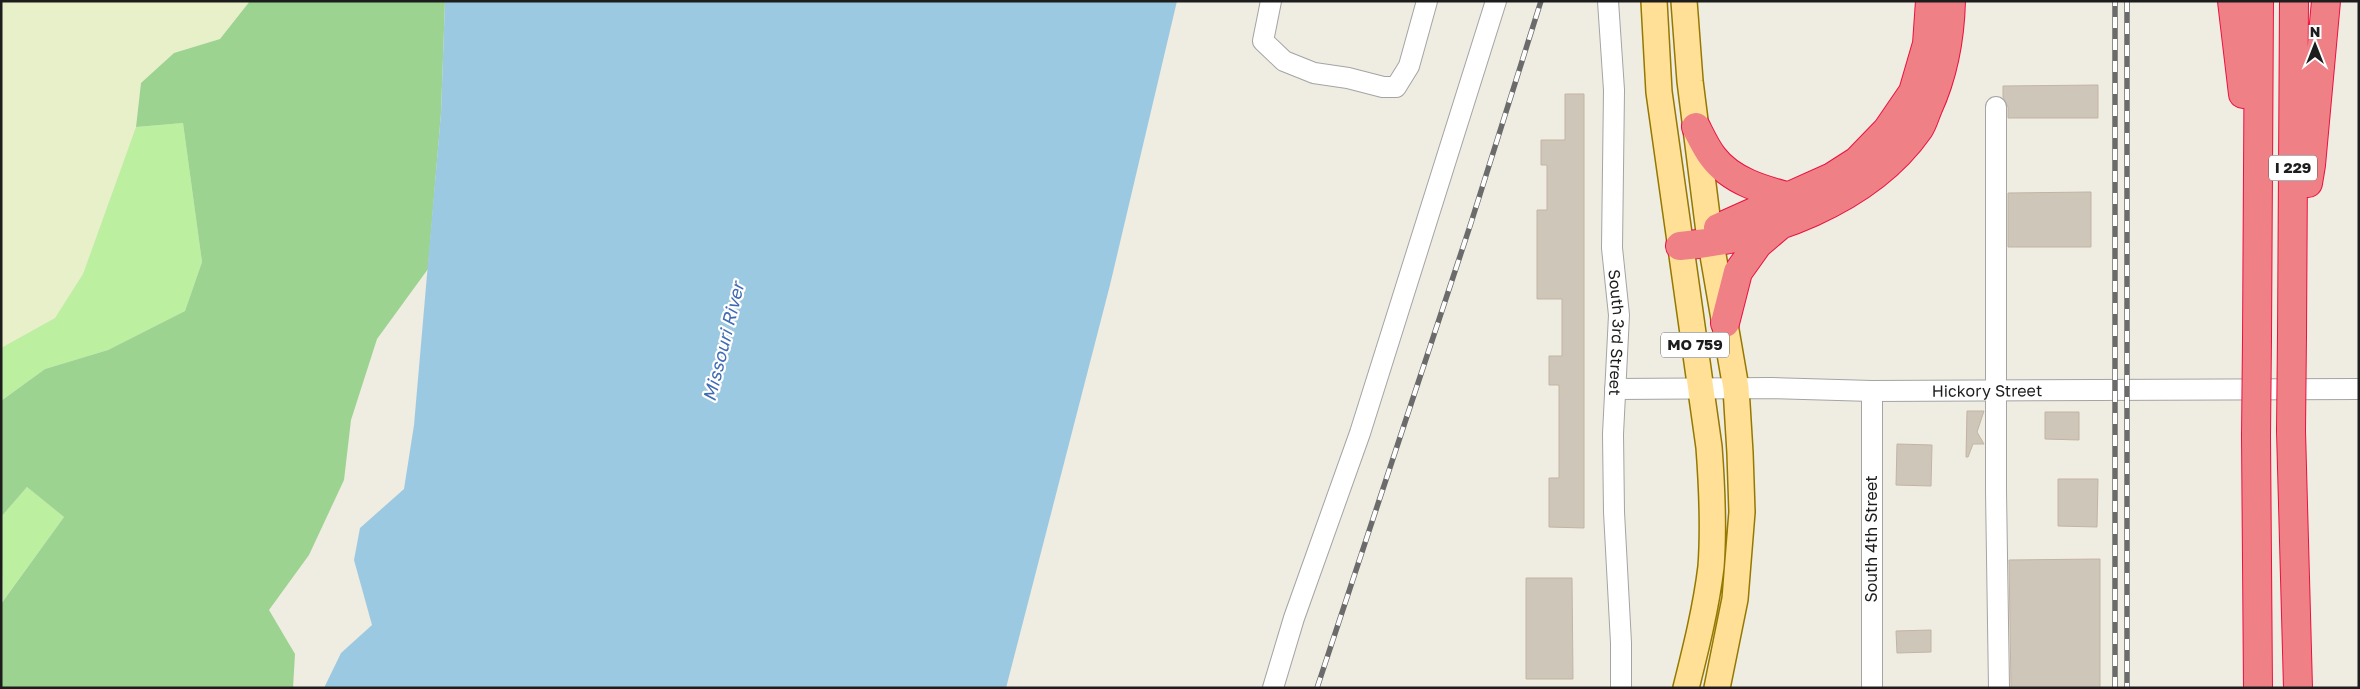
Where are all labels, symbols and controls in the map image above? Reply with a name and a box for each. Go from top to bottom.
north arrow [2290,20,2340,70]
text: N [2310,23,2320,40]
road number: I 229 [2269,156,2317,180]
street label: South 3rd Street [1604,268,1629,396]
water label: Missouri River [698,277,749,403]
road number: MO 759 [1661,332,1729,358]
street label: Hickory Street [1932,380,2042,401]
street label: South 4th Street [1861,475,1881,603]

